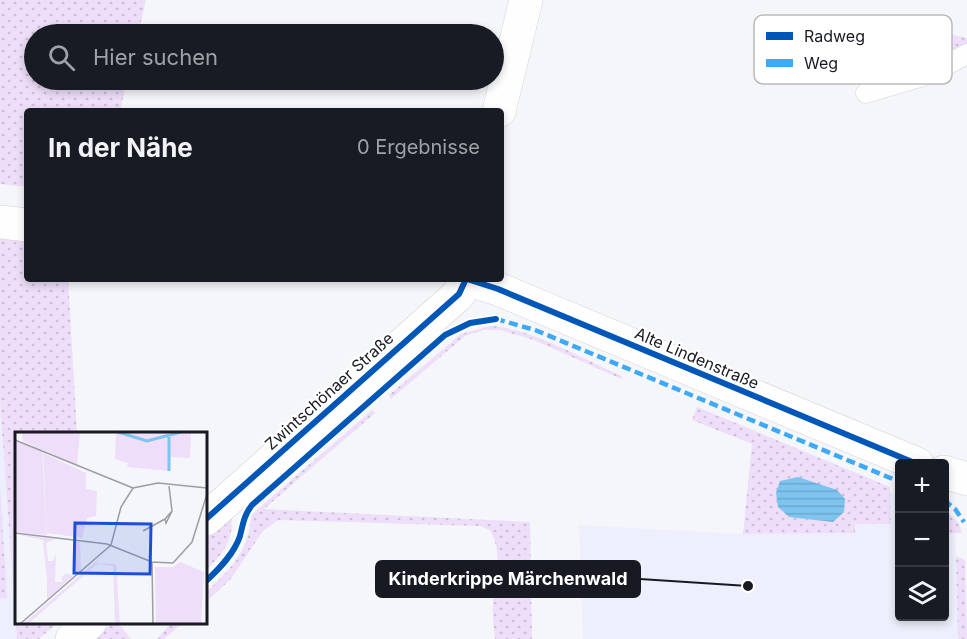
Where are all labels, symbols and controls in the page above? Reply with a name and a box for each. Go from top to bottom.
legend [754,15,952,84]
search box [24,24,504,90]
text: Radweg [804,26,865,46]
icon: search [45,41,78,74]
text: Hier suchen [93,44,218,70]
text: Weg [804,53,838,73]
text: In der Nähe [48,132,193,163]
text: 0 Ergebnisse [357,135,480,159]
street label: Alte Lindenstraße [632,323,762,393]
street label: Zwintschönaer Straße [261,328,397,454]
inset map [15,432,207,624]
map controls [895,459,949,621]
button: + [895,459,949,513]
button: − [895,513,949,567]
callout: Kinderkrippe Märchenwald [376,561,640,597]
button: layers [895,567,949,621]
text: Kinderkrippe Märchenwald [388,568,628,589]

